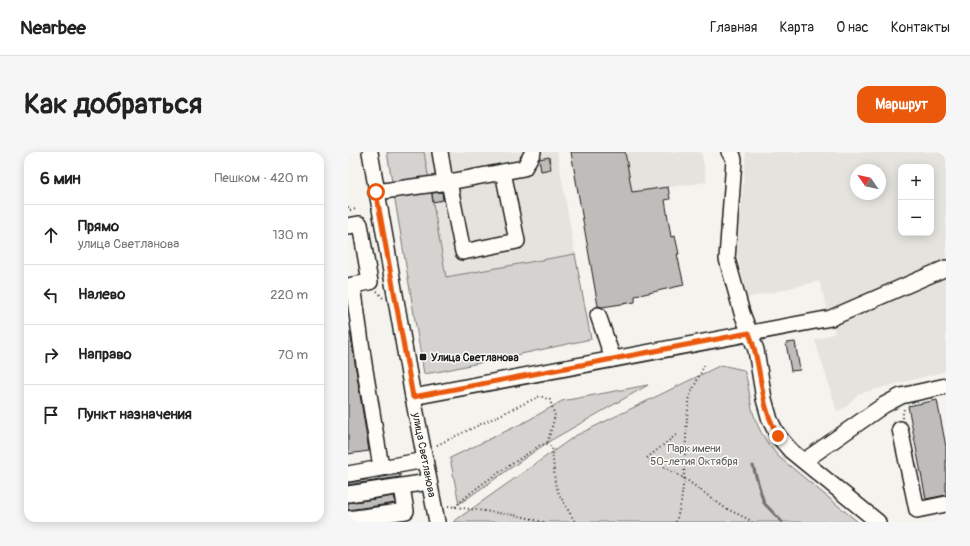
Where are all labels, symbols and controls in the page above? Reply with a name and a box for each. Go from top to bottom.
text: Nearbee [20,16,86,40]
text: Главная [710,19,757,36]
text: Карта [779,19,814,36]
text: О нас [836,19,869,36]
text: Контакты [891,19,950,36]
button: Маршрут [857,86,946,123]
text: Как добраться [24,87,202,122]
north arrow [850,164,886,200]
map controls [898,164,934,236]
button: + [898,164,934,200]
text: 6 мин [40,168,81,189]
text: Пешком · 420 m [214,170,308,186]
route start [367,183,385,201]
button: − [898,200,934,236]
text: Прямо [78,217,119,236]
icon: ahead [40,224,62,246]
text: 130 m [272,227,308,243]
text: улица Светланова [78,236,179,252]
icon: left [40,284,62,306]
text: Налево [78,285,125,304]
text: 220 m [270,287,308,303]
icon: right [40,344,62,366]
text: Направо [78,345,132,364]
text: 70 m [278,347,308,363]
place label: Улица Светланова [431,351,519,364]
marker: Улица Светланова [418,352,428,362]
icon: arrive [40,404,62,426]
text: Пункт назначения [78,405,192,424]
street label: улица Светланова [409,411,439,498]
route end [769,427,787,445]
park label: Парк имени 50-летия Октября [650,442,738,468]

